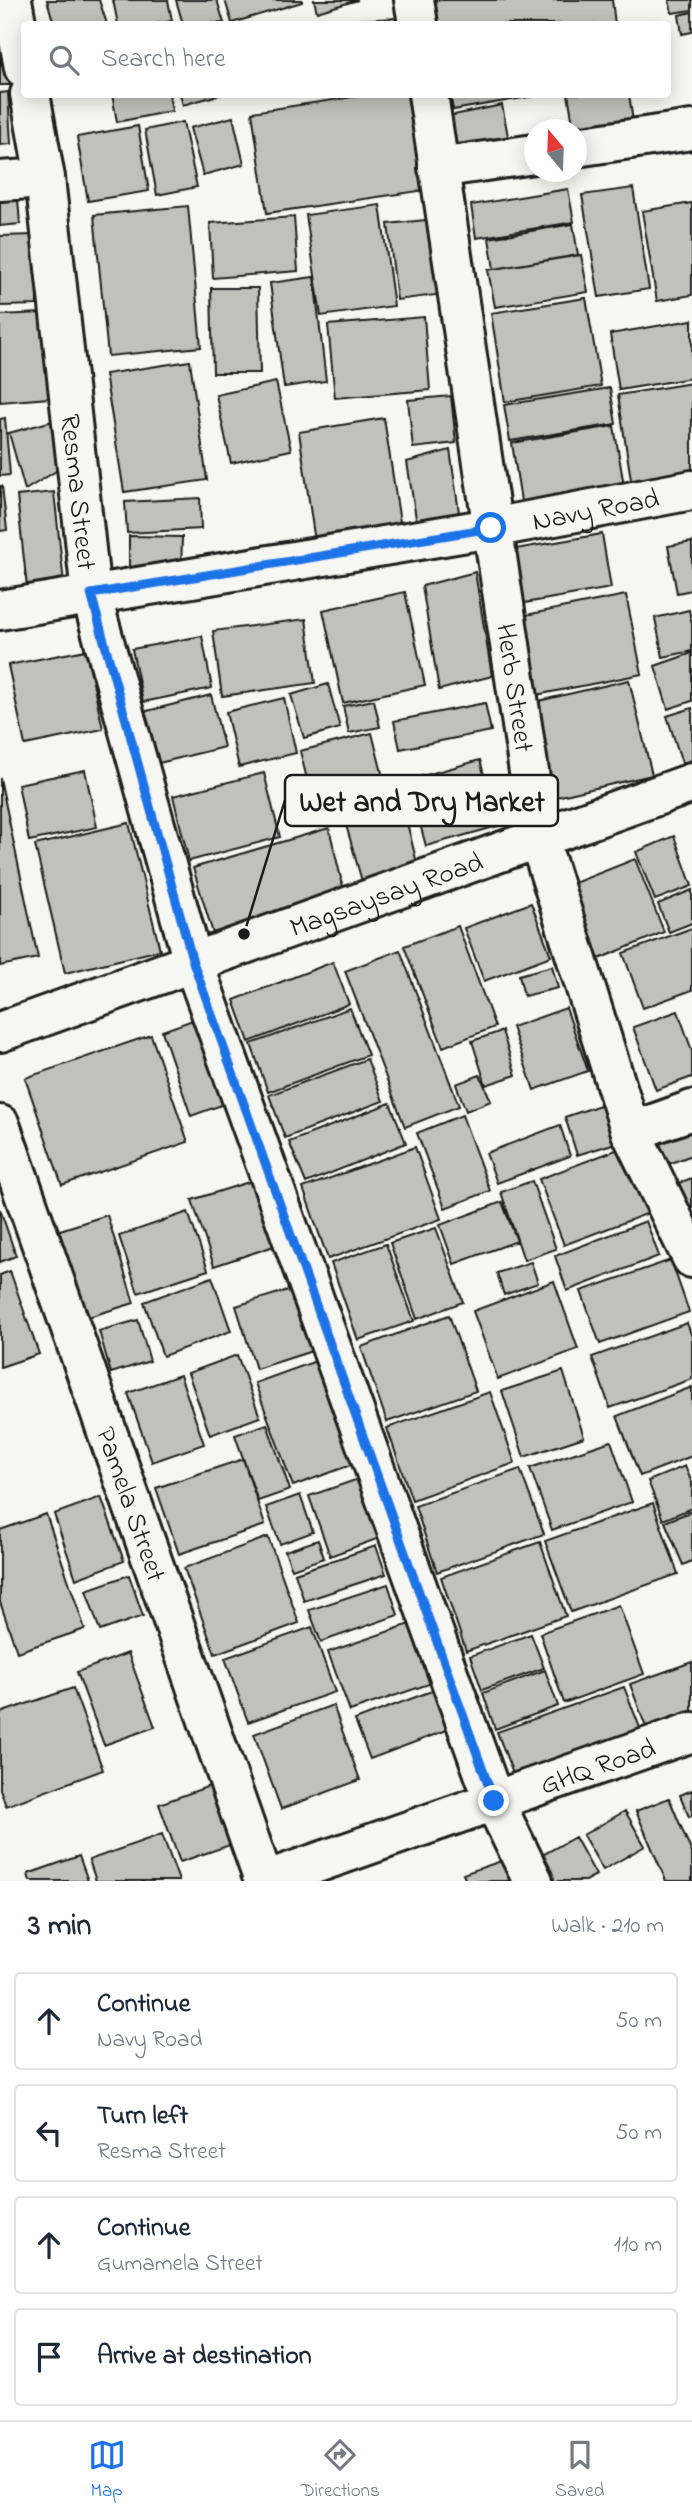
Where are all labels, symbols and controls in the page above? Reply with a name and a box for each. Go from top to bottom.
search box [21,21,671,98]
icon: search [45,41,83,79]
text: Search here [101,41,226,79]
north arrow [524,119,587,182]
street label: Resma Street [47,412,105,572]
street label: Navy Road [529,480,663,544]
route start [475,512,506,543]
street label: Herb Street [483,621,543,755]
callout: Wet and Dry Market [285,775,558,826]
text: Wet and Dry Market [299,782,546,826]
street label: Magsaysay Road [285,843,489,950]
street label: Pamela Street [83,1422,175,1588]
street label: GHQ Road [535,1729,662,1807]
route end [478,1785,509,1816]
text: 3 min [28,1905,91,1949]
text: Walk · 210 m [551,1910,664,1943]
text: Continue [97,1986,190,2024]
icon: ahead [30,2002,68,2040]
text: 50 m [615,2005,662,2038]
text: Navy Road [97,2024,202,2057]
text: Turn left [97,2098,188,2136]
icon: left [30,2114,68,2152]
text: 50 m [615,2117,662,2150]
text: Resma Street [97,2136,226,2169]
text: Continue [97,2210,190,2248]
icon: ahead [30,2226,68,2264]
text: 110 m [614,2229,662,2262]
text: Gumamela Street [97,2248,263,2281]
icon: arrive [30,2338,68,2376]
text: Arrive at destination [97,2338,312,2376]
tab: Map [88,2436,126,2505]
tab: Directions [301,2436,380,2505]
tab: Saved [555,2436,604,2505]

